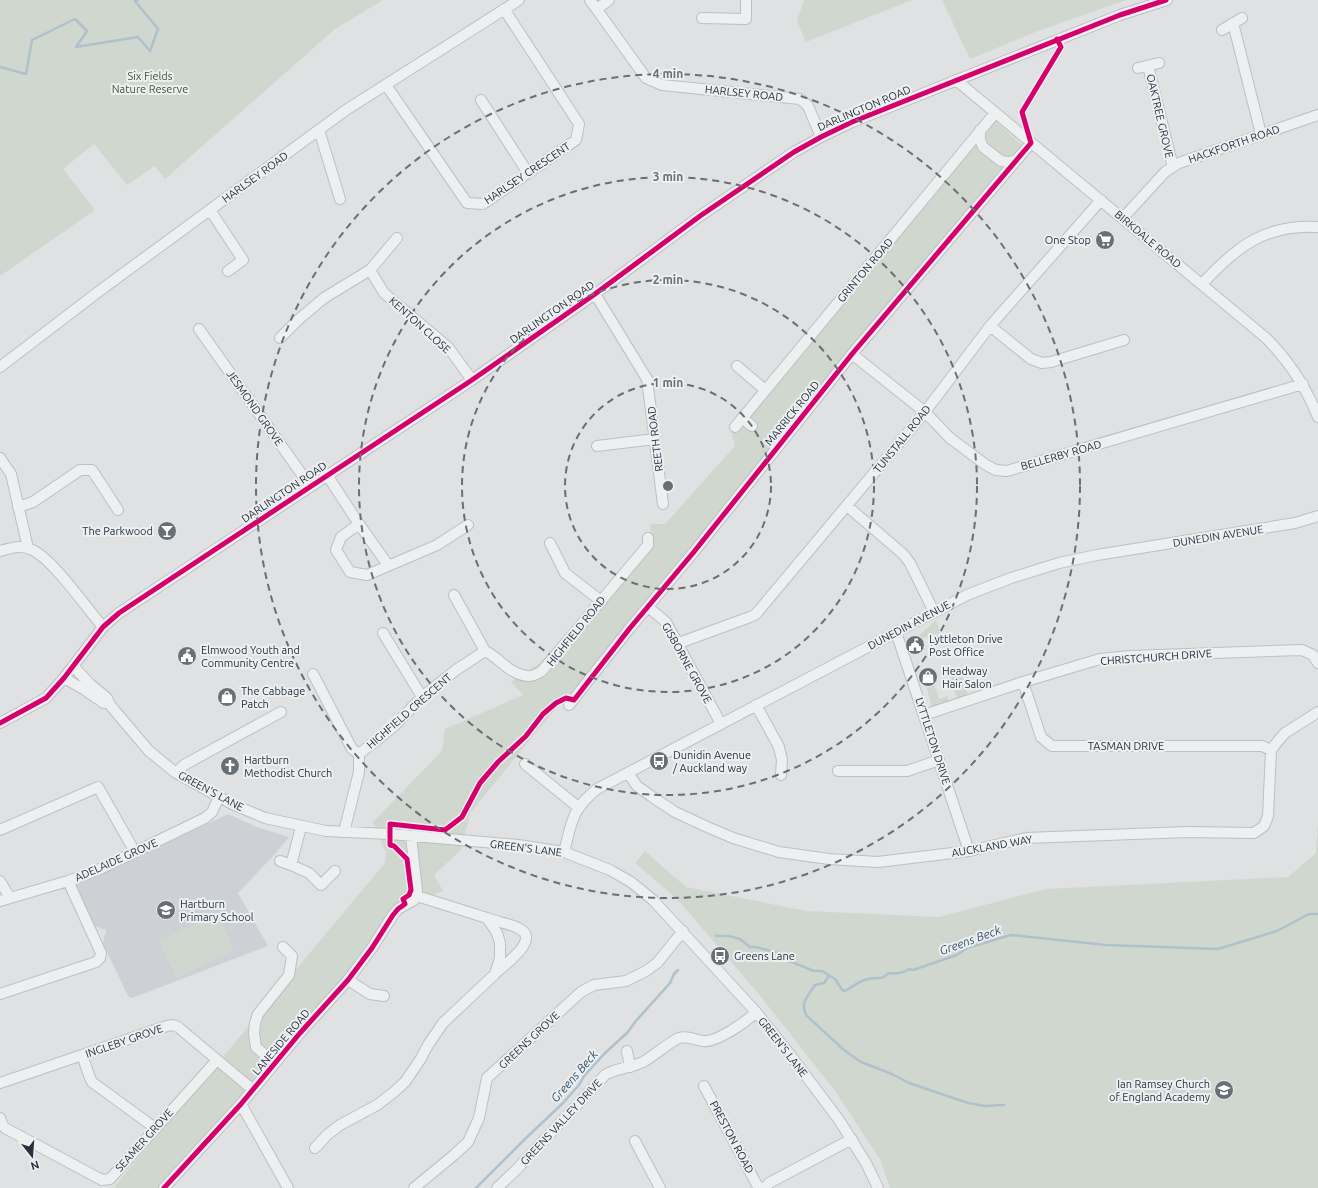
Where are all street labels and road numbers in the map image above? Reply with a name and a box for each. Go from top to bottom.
street label: OAKTREE GROVE [1144,73,1176,159]
street label: HARLSEY ROAD [704,83,784,103]
street label: DARLINGTON ROAD [816,83,913,133]
street label: HACKFORTH ROAD [1187,123,1281,165]
street label: HARLSEY CRESCENT [482,140,572,206]
street label: HARLSEY ROAD [220,149,290,205]
street label: BIRKDALE ROAD [1112,208,1184,270]
street label: GRINTON ROAD [835,235,895,304]
street label: DARLINGTON ROAD [507,278,597,346]
street label: KENTON CLOSE [387,294,453,356]
street label: JESMOND GROVE [224,368,286,448]
street label: MARRICK ROAD [762,378,822,448]
street label: TUNSTALL ROAD [871,402,933,475]
street label: REETH ROAD [645,405,665,472]
street label: BELLERBY ROAD [1019,438,1103,472]
street label: DARLINGTON ROAD [239,459,329,525]
street label: DUNEDIN AVENUE [1172,523,1264,549]
street label: HIGHFIELD ROAD [544,594,608,668]
street label: DUNEDIN AVENUE [866,598,952,652]
street label: GISBORNE GROVE [660,621,714,705]
street label: CHRISTCHURCH DRIVE [1100,647,1212,667]
street label: HIGHFIELD CRESCENT [364,671,454,751]
street label: LYTTLETON DRIVE [913,696,953,786]
street label: TASMAN DRIVE [1088,740,1164,752]
street label: GREEN'S LANE [176,769,246,813]
street label: AUCKLAND WAY [951,833,1034,859]
street label: ADELAIDE GROVE [73,836,159,884]
street label: GREEN'S LANE [489,838,563,858]
street label: LANESIDE ROAD [250,1006,312,1077]
street label: GREENS GROVE [496,1009,562,1071]
street label: GREEN'S LANE [756,1015,810,1079]
street label: INGLEBY GROVE [84,1022,164,1060]
street label: GREENS VALLEY DRIVE [518,1077,604,1167]
street label: PRESTON ROAD [708,1099,756,1176]
street label: SEAMER GROVE [113,1106,175,1174]

